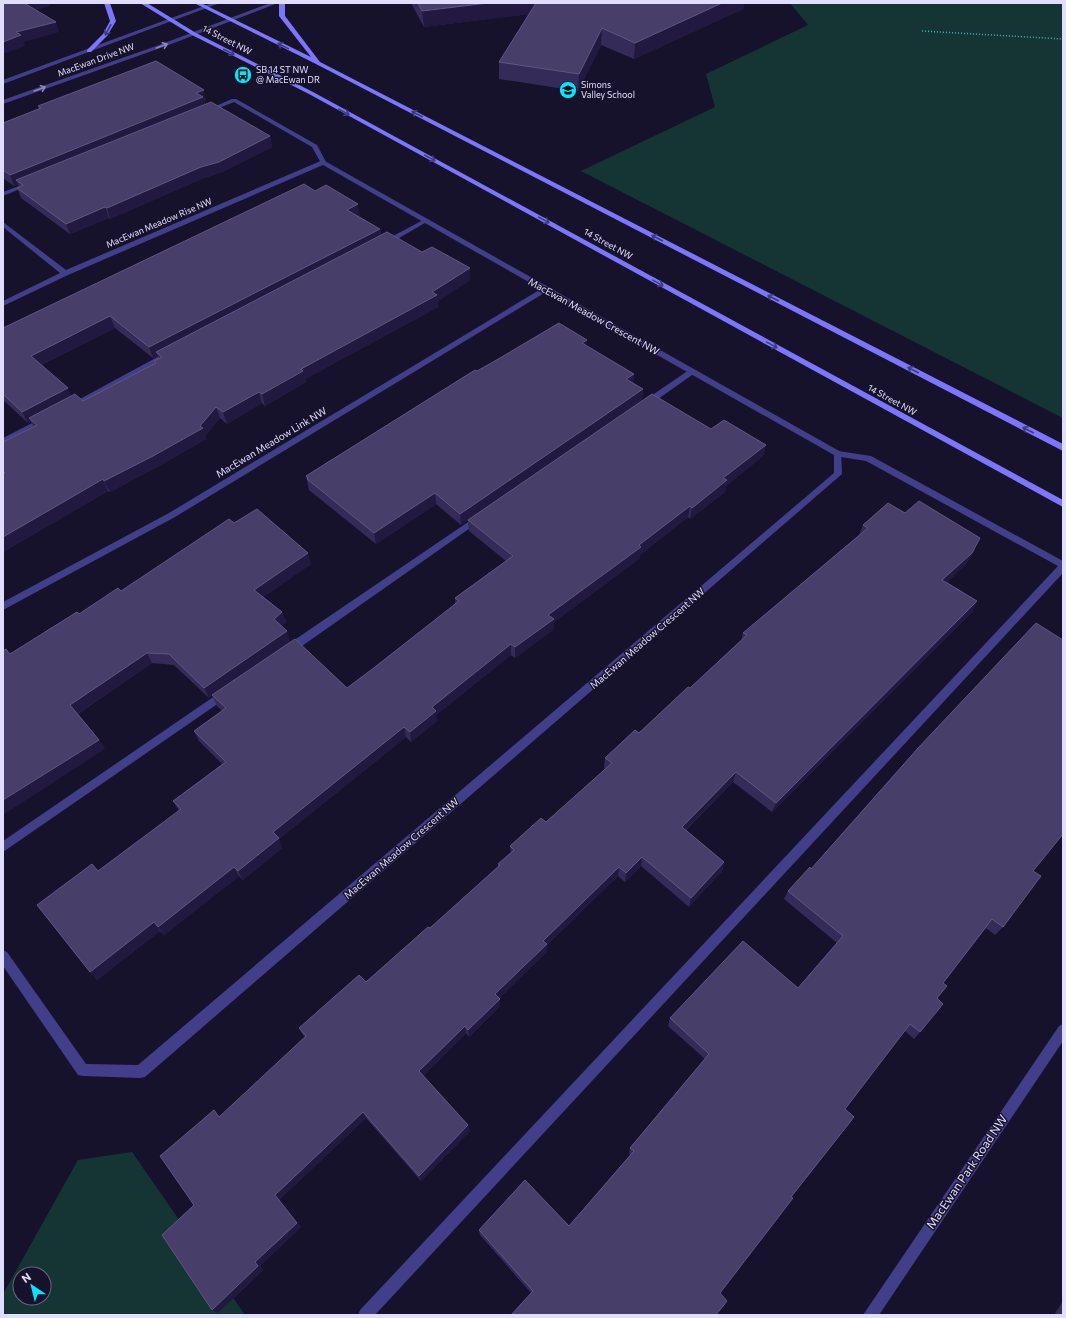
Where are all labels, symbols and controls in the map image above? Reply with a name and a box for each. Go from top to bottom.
street label: 14 Street NW [201,22,254,57]
one-way arrow [104,24,111,36]
street label: MacEwan Drive NW [56,41,136,79]
one-way arrow [156,41,168,49]
one-way arrow [278,42,290,49]
one-way arrow [223,48,235,56]
place label: SB 14 ST NW @ MacEwan DR [256,64,320,85]
bus stop icon: SB 14 ST NW @ MacEwan DR [233,65,253,85]
place label: Simons Valley School [581,79,635,100]
school or university icon: Simons Valley School [558,80,578,100]
one-way arrow [33,85,45,93]
one-way arrow [338,108,350,116]
one-way arrow [411,109,423,117]
one-way arrow [423,155,435,163]
street label: MacEwan Meadow Rise NW [104,195,213,250]
one-way arrow [537,217,549,225]
street label: 14 Street NW [582,226,635,261]
one-way arrow [651,234,663,241]
street label: MacEwan Meadow Crescent NW [526,275,662,357]
one-way arrow [652,279,664,287]
one-way arrow [767,293,779,301]
one-way arrow [766,342,778,349]
one-way arrow [907,366,919,374]
street label: 14 Street NW [866,382,919,417]
street label: MacEwan Meadow Link NW [214,404,328,480]
one-way arrow [1023,426,1035,433]
street label: MacEwan Meadow Crescent NW [587,585,707,691]
street label: MacEwan Meadow Crescent NW [341,795,461,901]
street label: MacEwan Park Road NW [923,1112,1010,1231]
north arrow [12,1266,52,1306]
text: N [19,1270,33,1285]

